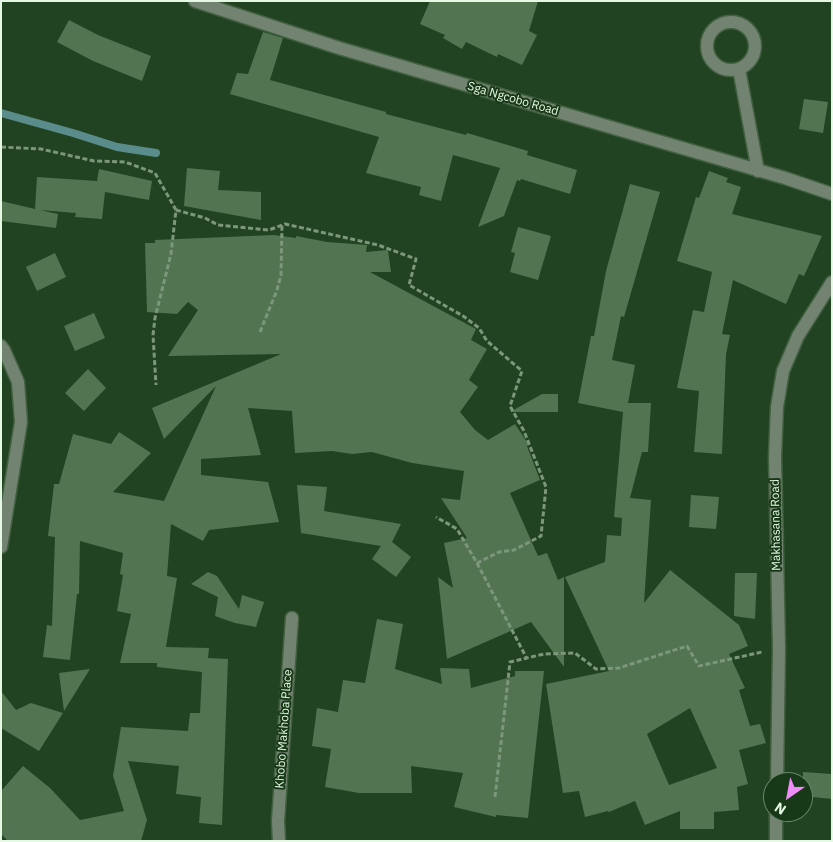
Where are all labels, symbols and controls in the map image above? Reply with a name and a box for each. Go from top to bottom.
street label: Sga Ngcobo Road [466,79,560,119]
street label: Makhasana Road [768,479,784,571]
street label: Khobo Makhoba Place [273,669,295,789]
north arrow [763,772,813,822]
text: N [771,798,790,819]

